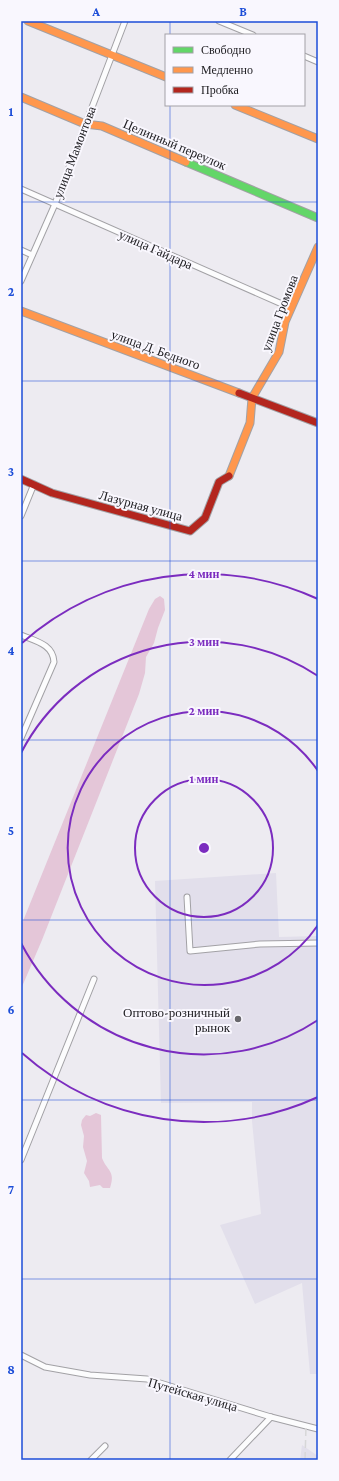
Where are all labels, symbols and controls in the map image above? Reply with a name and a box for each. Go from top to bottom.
text: A [91,4,100,19]
text: B [239,4,247,19]
legend [165,34,305,106]
text: Свободно [201,43,251,57]
text: Медленно [201,63,253,77]
text: Пробка [201,83,239,97]
text: 1 [9,104,14,119]
street label: улица Мамонтова [50,104,99,200]
street label: Целинный переулок [121,116,229,173]
street label: улица Гайдара [117,227,195,272]
street label: улица Громова [258,273,301,353]
text: 2 [8,284,15,299]
street label: улица Д. Бедного [109,326,202,373]
text: 3 [8,464,14,479]
street label: Лазурная улица [98,487,184,524]
text: 4 мин [189,567,219,581]
text: 3 мин [189,635,219,649]
text: 4 [7,643,15,658]
text: 2 мин [189,704,219,718]
text: 1 мин [190,772,218,786]
text: 5 [8,823,14,838]
centre of rings [197,841,211,855]
text: 6 [7,1002,15,1017]
place label: Оптово-розничный рынок [123,1005,231,1035]
marker: Оптово-розничный рынок [233,1014,243,1024]
text: 7 [8,1182,14,1197]
text: 8 [7,1362,15,1377]
street label: Путейская улица [146,1375,240,1414]

